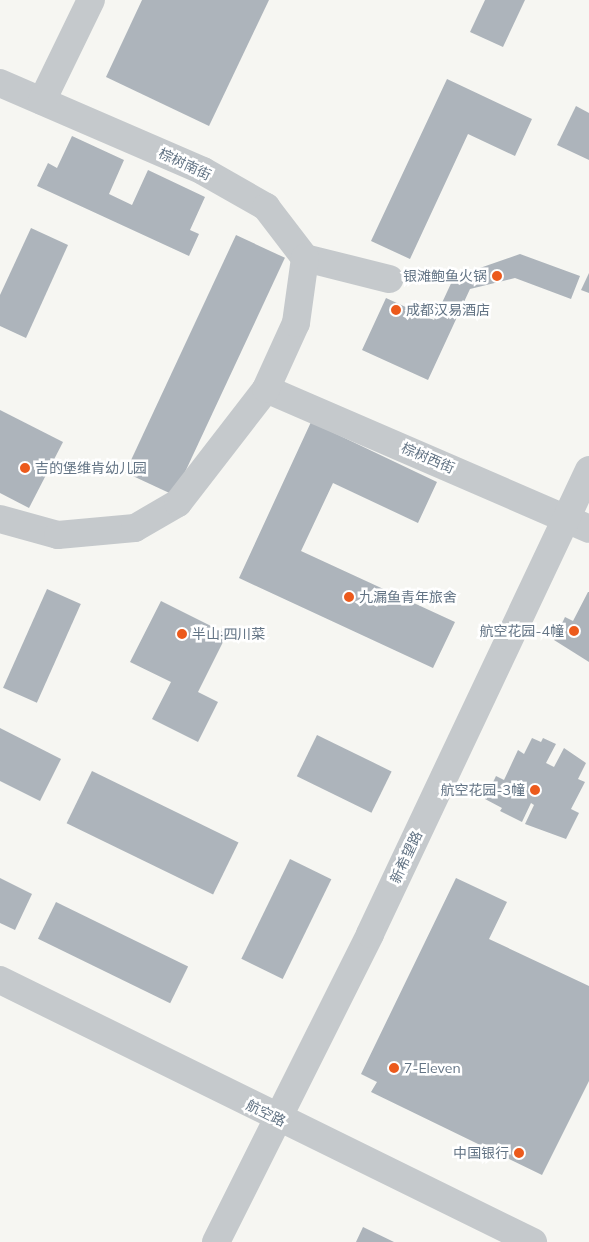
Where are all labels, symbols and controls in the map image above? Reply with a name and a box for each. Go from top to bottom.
street label: 棕树南街 [156,145,214,183]
place label: 银滩鲍鱼火锅 [403,268,487,284]
marker: 银滩鲍鱼火锅 [491,270,503,282]
place label: 成都汉易酒店 [406,302,490,318]
marker: 成都汉易酒店 [390,304,402,316]
street label: 棕树西街 [399,439,457,477]
place label: 吉的堡维肯幼儿园 [35,460,147,476]
marker: 吉的堡维肯幼儿园 [19,462,31,474]
place label: 九漏鱼青年旅舍 [359,589,457,605]
marker: 九漏鱼青年旅舍 [343,591,355,603]
place label: 航空花园-4幢 [480,623,564,639]
marker: 航空花园-4幢 [568,625,580,637]
place label: 半山·四川菜 [192,626,265,642]
marker: 半山·四川菜 [176,628,188,640]
place label: 航空花园-3幢 [441,782,525,798]
marker: 航空花园-3幢 [529,784,541,796]
street label: 新希望路 [387,828,425,886]
place label: 7-Eleven [404,1060,461,1076]
marker: 7-Eleven [388,1062,400,1074]
street label: 航空路 [243,1096,289,1130]
place label: 中国银行 [453,1145,509,1161]
marker: 中国银行 [513,1147,525,1159]

